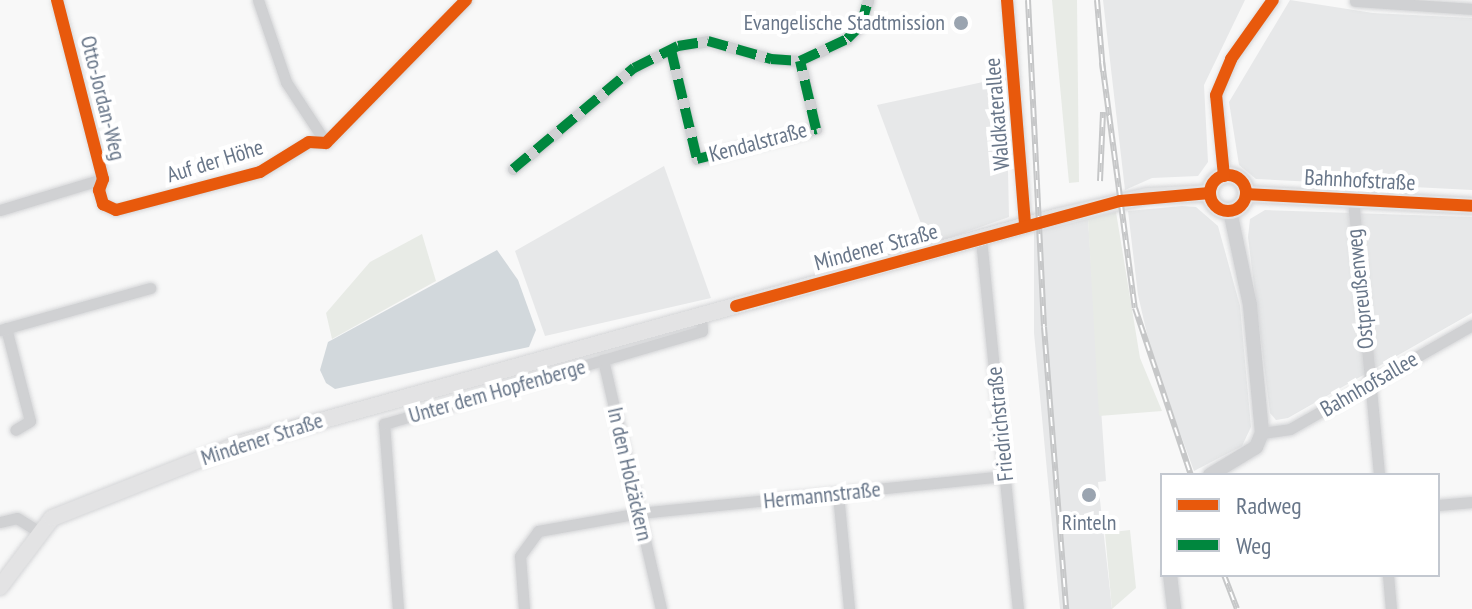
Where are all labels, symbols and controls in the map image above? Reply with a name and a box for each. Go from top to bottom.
place label: Evangelische Stadtmission [744,10,945,36]
marker: Evangelische Stadtmission [952,14,970,32]
street label: Otto-Jordan-Weg [75,33,131,163]
street label: Waldkaterallee [979,57,1015,171]
street label: Kendalstraße [706,116,810,168]
street label: Auf der Höhe [163,134,267,188]
street label: Bahnhofstraße [1304,164,1416,196]
street label: Mindener Straße [811,218,941,276]
street label: Ostpreußenweg [1341,228,1379,350]
street label: Bahnhofsallee [1316,346,1422,422]
street label: Unter dem Hopfenberge [406,353,588,429]
street label: Friedrichstraße [981,365,1019,483]
street label: In den Holzäckern [602,405,658,543]
street label: Mindener Straße [198,407,326,471]
legend [1160,473,1440,577]
street label: Hermannstraße [762,476,882,514]
marker: Rinteln [1078,484,1100,506]
text: Radweg [1236,490,1302,521]
place label: Rinteln [1062,510,1116,536]
text: Weg [1236,530,1271,561]

